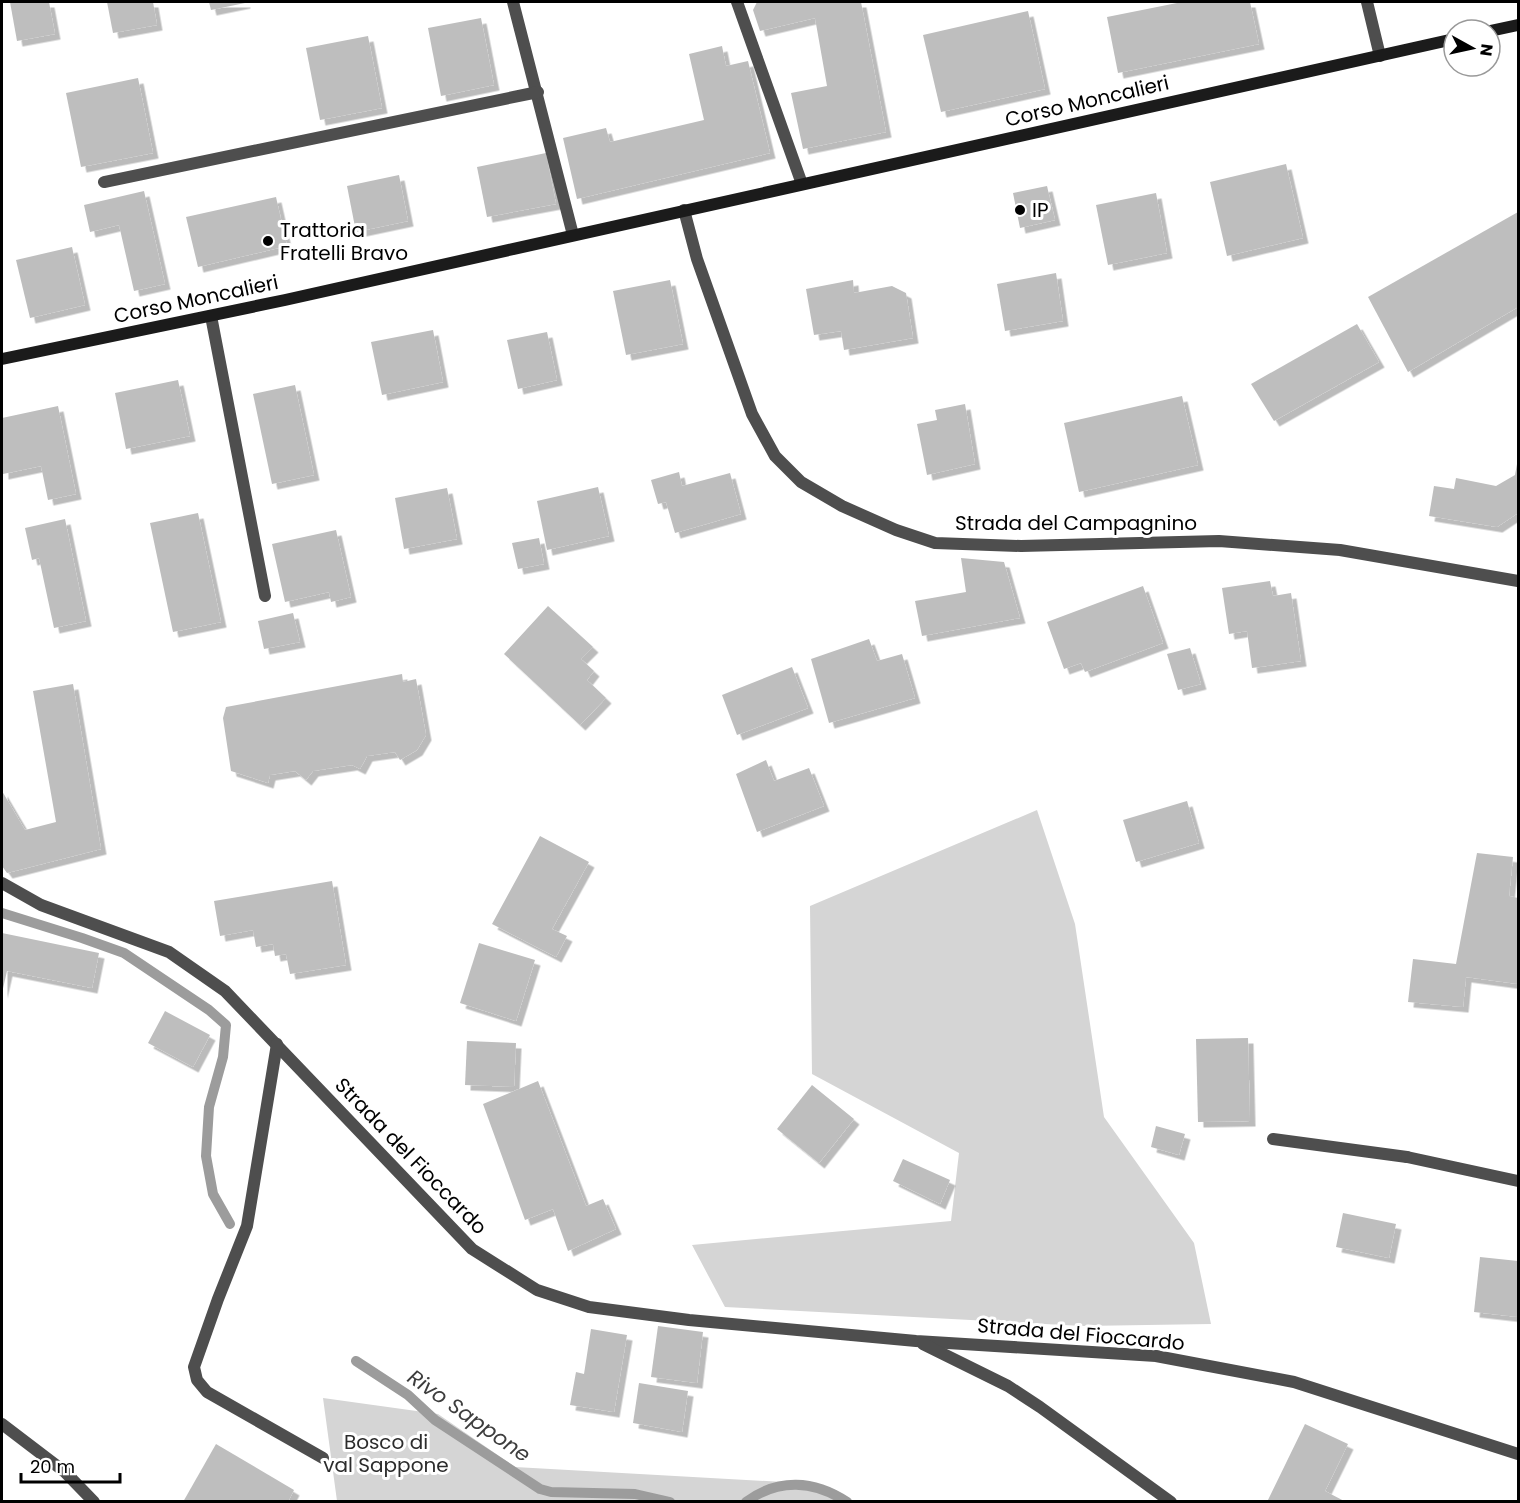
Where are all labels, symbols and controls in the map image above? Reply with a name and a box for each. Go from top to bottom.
north arrow [1442,18,1502,78]
text: N [1474,42,1499,58]
street label: Corso Moncalieri [1002,69,1172,133]
place label: IP [1032,196,1049,224]
marker: IP [1013,203,1027,217]
place label: Trattoria Fratelli Bravo [280,216,408,267]
marker: Trattoria Fratelli Bravo [261,234,275,248]
street label: Corso Moncalieri [111,268,281,330]
street label: Strada del Campagnino [955,509,1197,537]
street label: Strada del Fioccardo [329,1071,493,1241]
street label: Strada del Fioccardo [976,1311,1186,1357]
water label: Rivo Sappone [402,1362,537,1469]
park label: Bosco di val Sappone [323,1428,449,1479]
scale bar [21,1446,120,1484]
text: 20 m [30,1454,75,1479]

